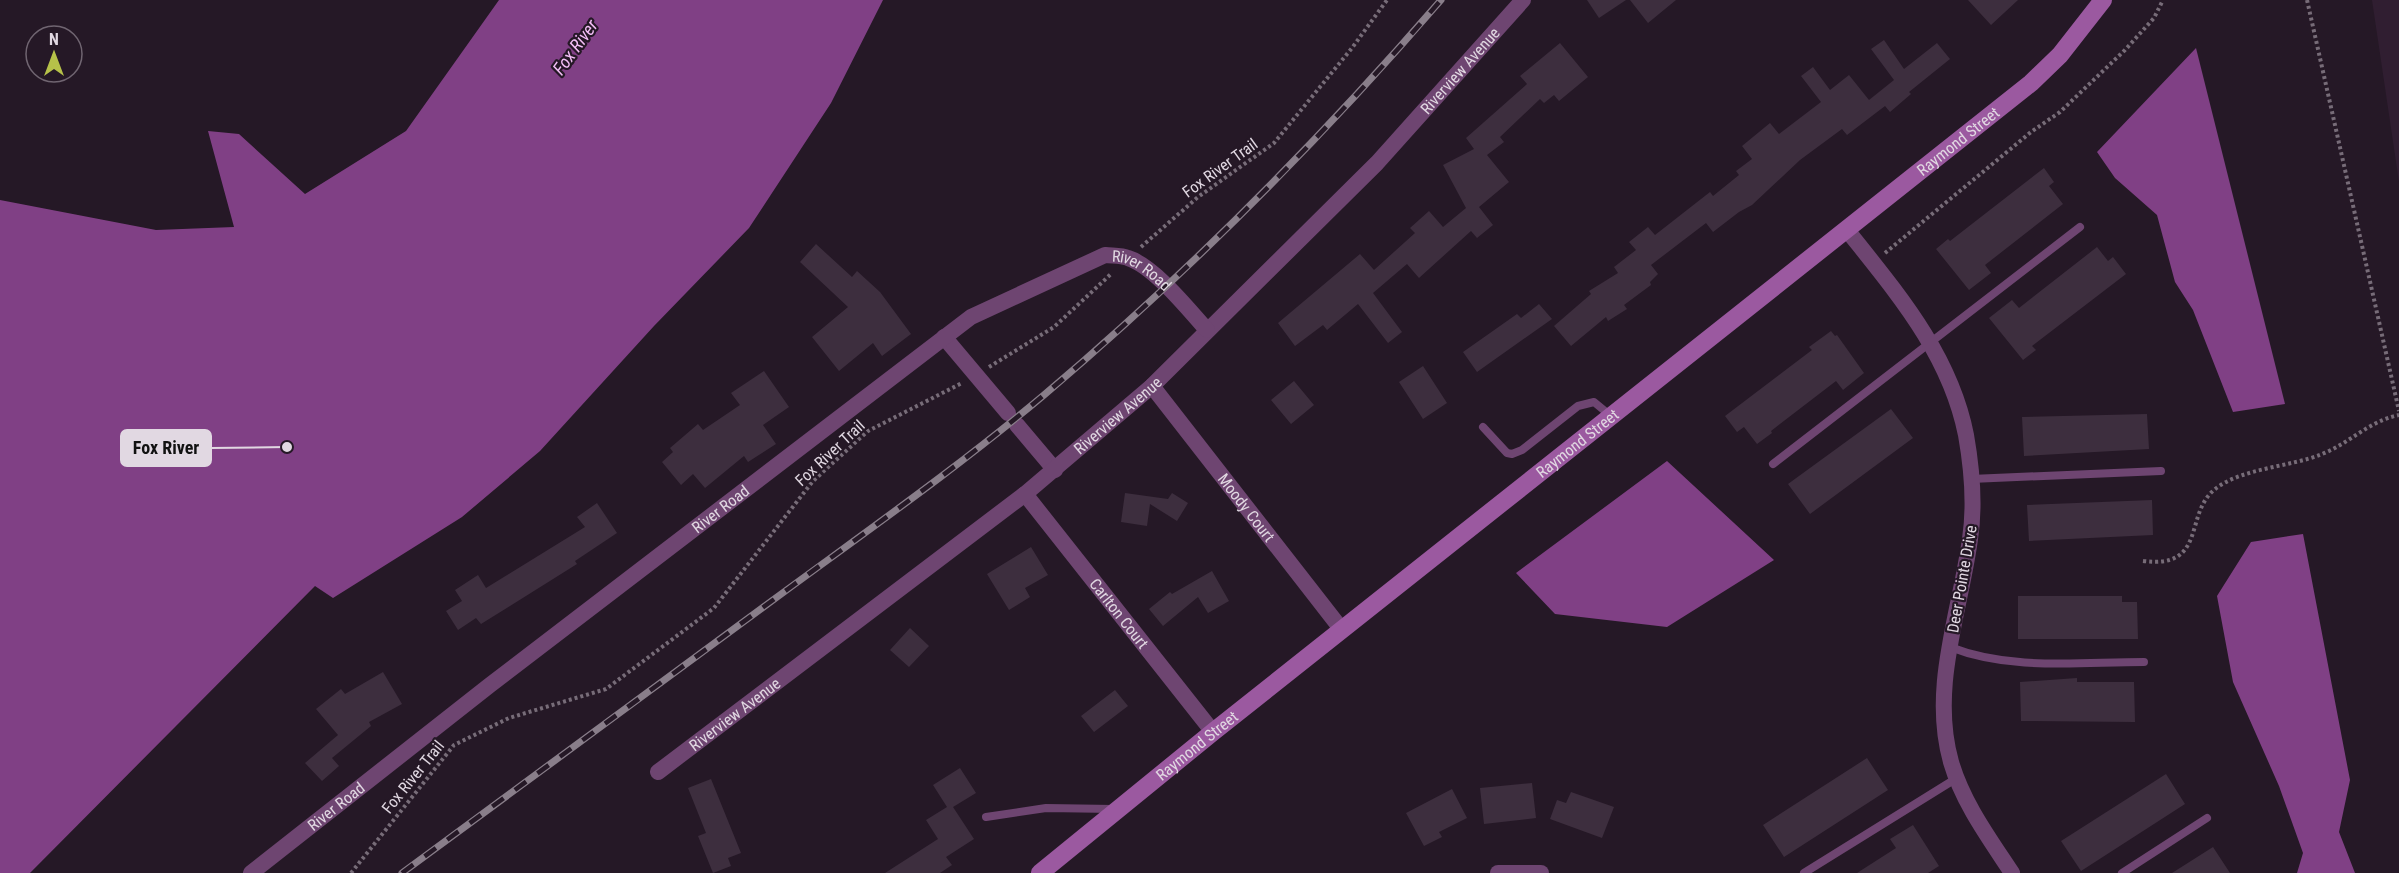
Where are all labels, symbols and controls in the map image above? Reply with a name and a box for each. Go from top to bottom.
water label: Fox River [548,15,602,79]
street label: Riverview Avenue [1416,23,1503,118]
north arrow [24,24,84,84]
text: N [49,30,59,49]
street label: Raymond Street [1913,102,2003,179]
street label: Fox River Trail [1179,134,1261,202]
street label: River Road [1111,246,1175,295]
street label: Riverview Avenue [1070,372,1166,458]
street label: Raymond Street [1532,405,1622,482]
street label: Fox River Trail [791,416,869,490]
callout: Fox River [121,430,211,466]
text: Fox River [133,437,199,458]
street label: Moody Court [1214,470,1279,546]
street label: River Road [688,481,753,537]
street label: Deer Pointe Drive [1943,524,1981,634]
street label: Carlton Court [1086,574,1153,652]
street label: Riverview Avenue [685,673,784,755]
street label: Raymond Street [1152,707,1242,784]
street label: Fox River Trail [378,737,448,817]
street label: River Road [304,778,368,834]

